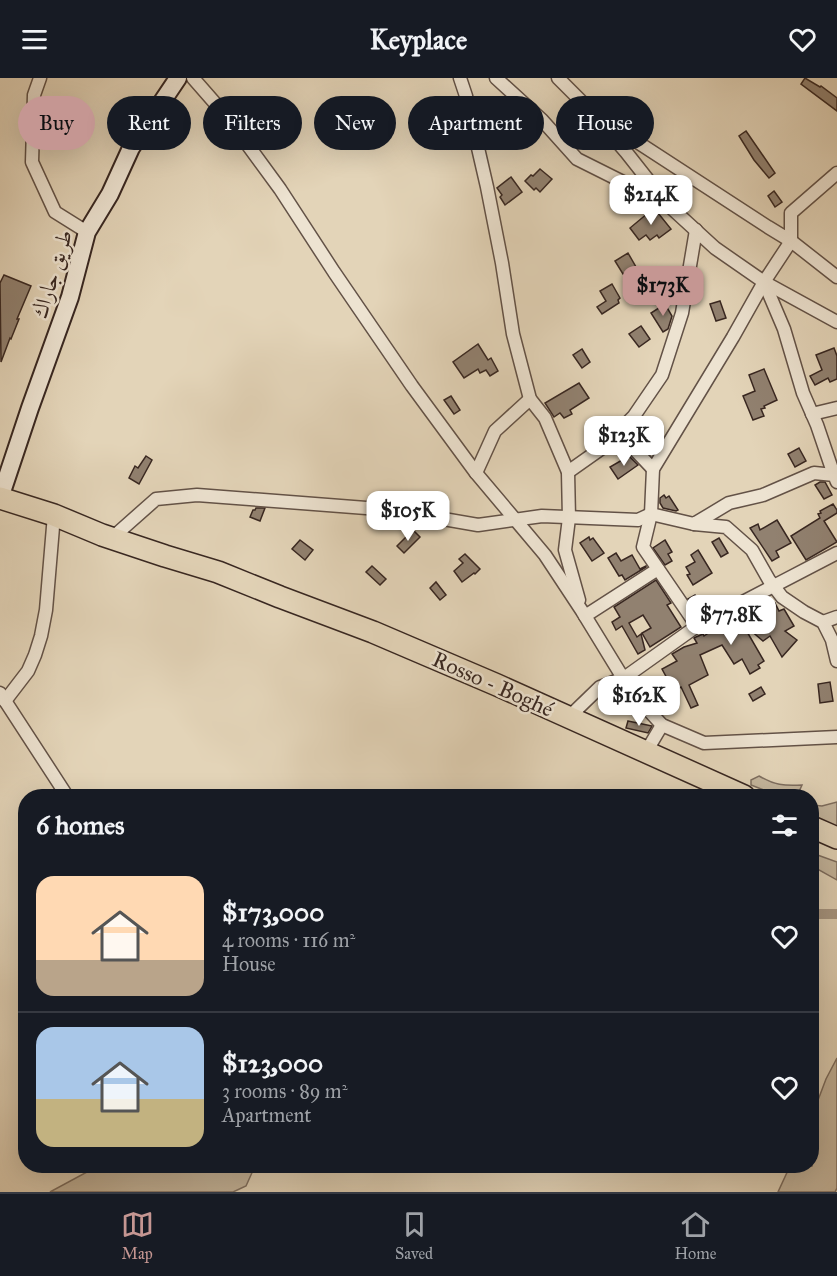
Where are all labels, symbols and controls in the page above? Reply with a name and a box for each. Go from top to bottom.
icon: menu [18,23,51,56]
text: Keyplace [370,23,467,56]
icon: heart [786,23,819,56]
chip: Buy [18,96,95,150]
chip: Rent [107,96,191,150]
chip: Filters [203,96,302,150]
chip: New [314,96,396,150]
chip: Apartment [408,96,544,150]
chip: House [556,96,654,150]
pin: $214K [609,175,693,226]
text: $214K [623,182,679,206]
street label: طريق جاراك [26,226,79,322]
pin: $173K [621,266,705,317]
text: $173K [637,273,689,297]
pin: $123K [582,416,666,467]
text: $123K [598,423,650,447]
pin: $105K [366,491,450,542]
text: $105K [381,498,435,522]
pin: $77.8K [682,595,780,646]
text: $77.8K [700,602,762,626]
street label: Rosso - Boghé [428,645,559,723]
pin: $162K [597,676,681,727]
text: $162K [612,683,666,707]
text: 6 homes [36,809,125,841]
icon: filters [768,809,801,842]
text: $173,000 [222,896,324,928]
icon: home [84,900,156,972]
icon: heart [768,920,801,953]
text: 4 rooms · 116 m² [222,928,355,952]
text: House [222,952,276,976]
text: $123,000 [222,1047,323,1079]
icon: home [84,1051,156,1123]
icon: heart [768,1071,801,1104]
text: 3 rooms · 89 m² [222,1079,347,1103]
text: Apartment [222,1103,311,1127]
tab: Map [121,1208,154,1263]
tab: Saved [395,1208,433,1263]
tab: Home [674,1208,716,1263]

